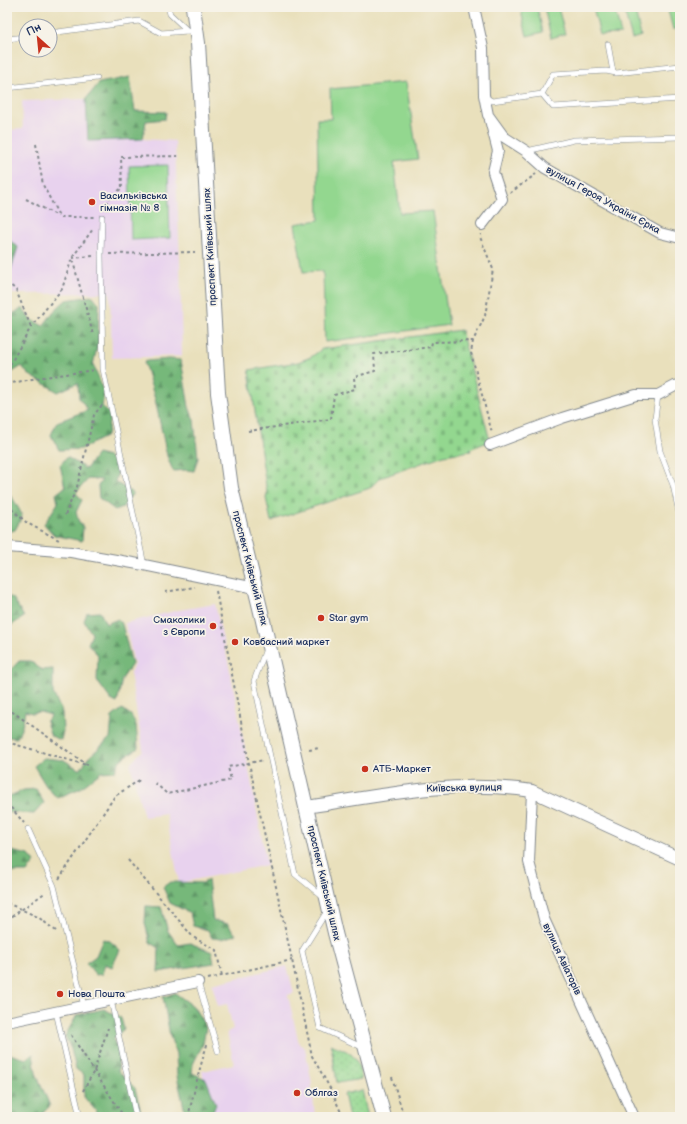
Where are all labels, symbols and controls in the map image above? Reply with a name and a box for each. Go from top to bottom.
north arrow [18,18,58,58]
text: Пн [24,20,43,39]
street label: вулиця Героя України Єрка [544,164,662,236]
street label: проспект Київський шлях [201,187,219,306]
place label: Васильківська гімназія № 8 [100,190,167,214]
marker: Васильківська гімназія № 8 [87,197,97,207]
street label: проспект Київський шлях [230,509,270,627]
place label: Star gym [329,612,368,624]
marker: Star gym [316,613,326,623]
place label: Смаколики з Європи [153,614,205,638]
marker: Смаколики з Європи [208,621,218,631]
place label: Ковбасний маркет [243,636,330,648]
marker: Ковбасний маркет [230,637,240,647]
place label: АТБ-Маркет [372,763,431,775]
marker: АТБ-Маркет [360,764,370,774]
street label: Київська вулиця [426,781,502,795]
street label: проспект Київський шлях [305,824,343,942]
street label: вулиця Авіаторів [540,921,584,998]
place label: Нова Пошта [68,988,125,1000]
marker: Нова Пошта [55,989,65,999]
place label: Облгаз [305,1087,338,1099]
marker: Облгаз [292,1088,302,1098]

